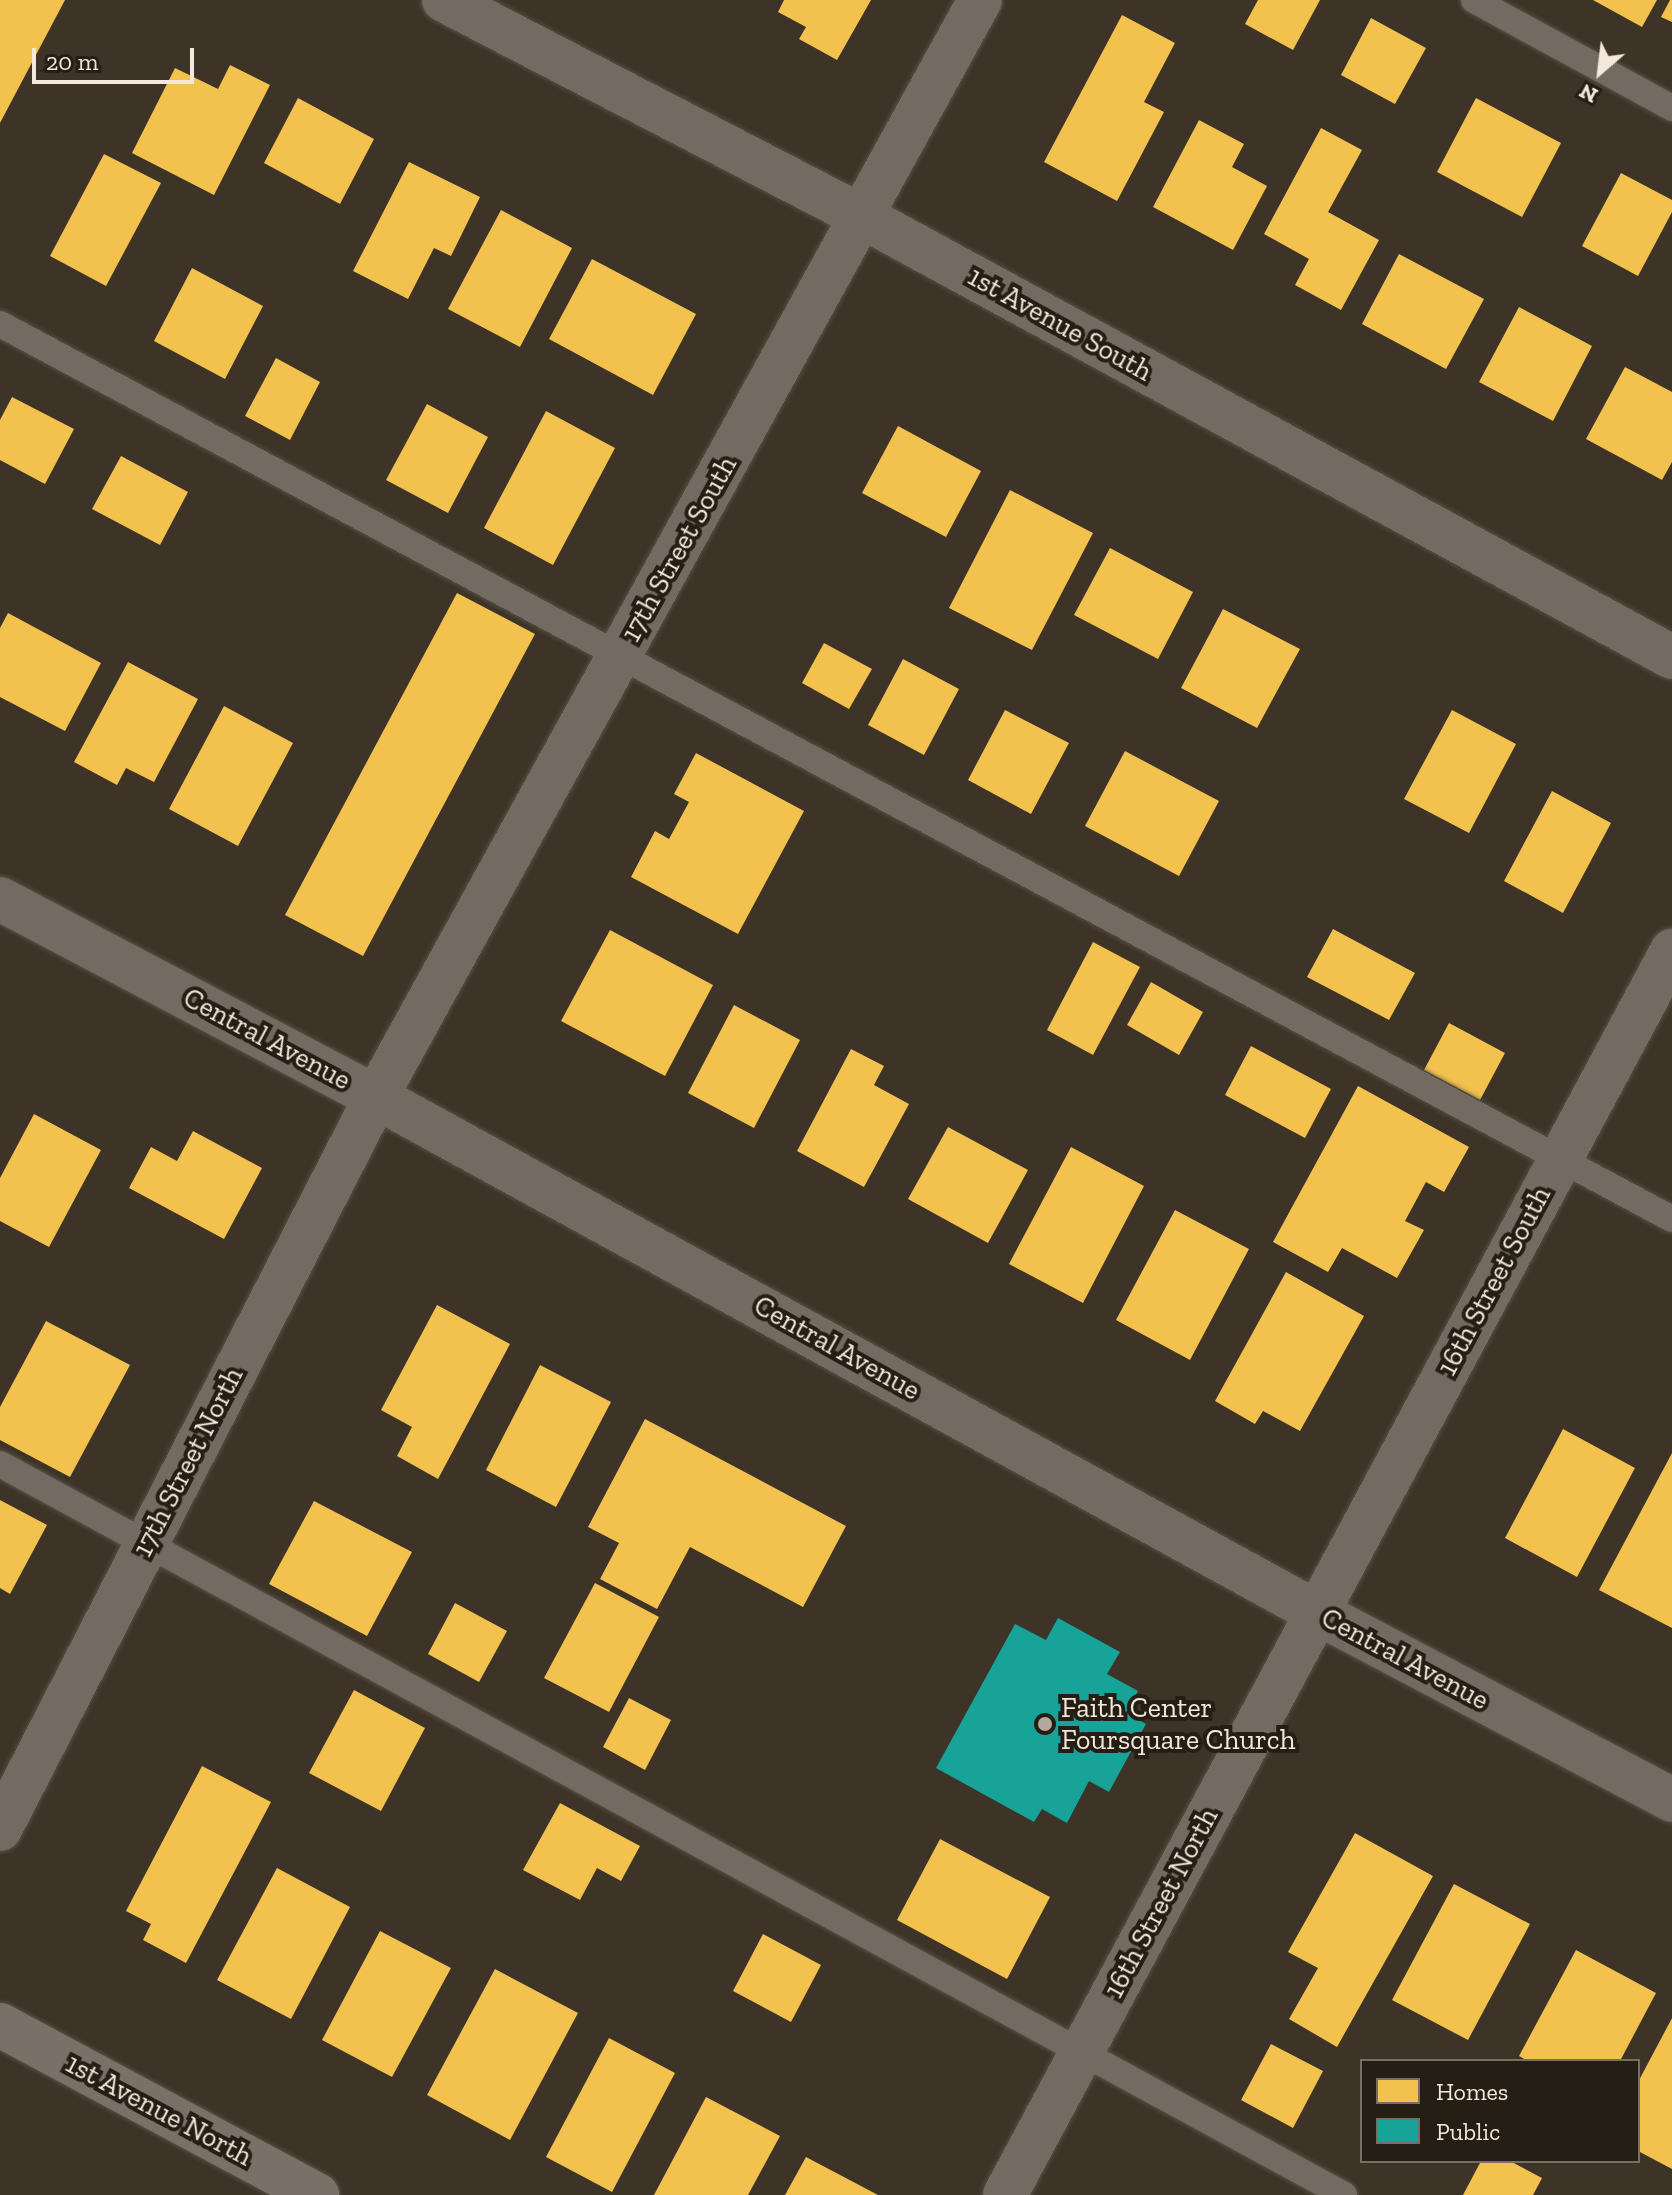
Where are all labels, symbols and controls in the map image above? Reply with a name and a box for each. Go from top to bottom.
scale bar [36,32,198,82]
north arrow [1560,32,1640,112]
text: 20 m [46,47,98,76]
text: N [1575,78,1602,109]
street label: 1st Avenue South [962,259,1158,389]
street label: 17th Street South [614,450,744,648]
street label: Central Avenue [177,981,357,1097]
street label: 16th Street South [1430,1181,1558,1381]
street label: Central Avenue [748,1288,926,1408]
street label: 17th Street North [126,1362,250,1562]
street label: Central Avenue [1315,1601,1495,1717]
place label: Faith Center Foursquare Church [1061,1691,1295,1757]
marker: Faith Center Foursquare Church [1036,1715,1054,1733]
street label: 16th Street North [1097,1802,1225,2004]
street label: 1st Avenue North [60,2047,258,2173]
legend [1360,2059,1640,2163]
text: Homes [1436,2077,1508,2106]
text: Public [1436,2117,1500,2146]

